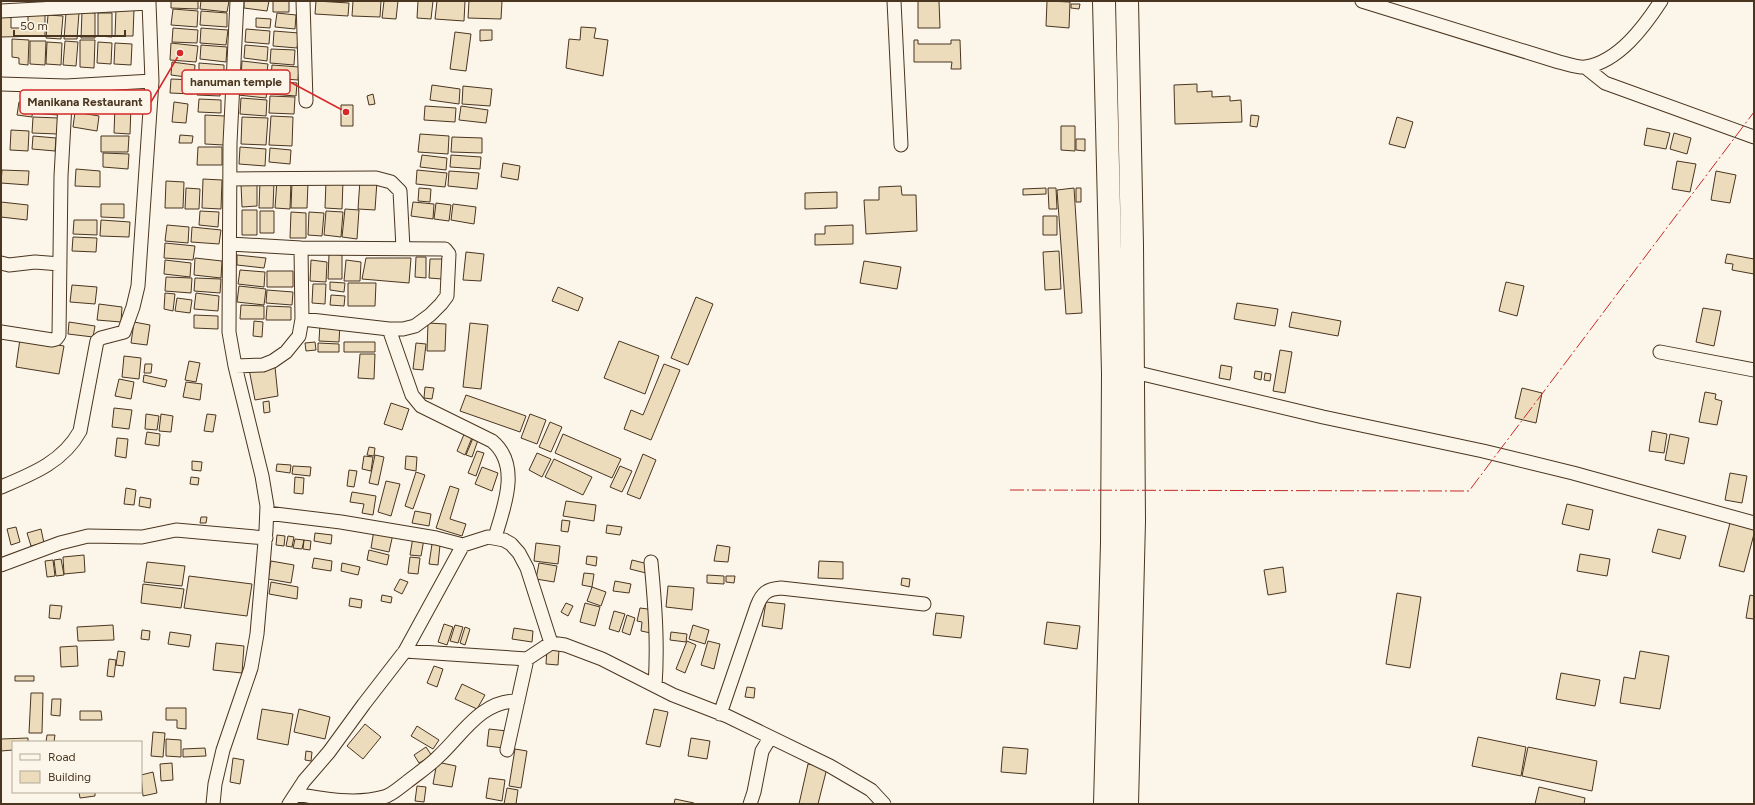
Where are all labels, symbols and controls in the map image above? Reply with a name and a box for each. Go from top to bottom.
scale bar [14,12,125,38]
text: 50 m [20,19,48,33]
callout: hanuman temple [182,70,290,94]
text: hanuman temple [190,75,282,89]
callout: Manikana Restaurant [20,90,151,114]
text: Manikana Restaurant [27,95,143,109]
legend [12,741,142,793]
text: Road [48,750,76,764]
text: Building [48,770,91,784]

